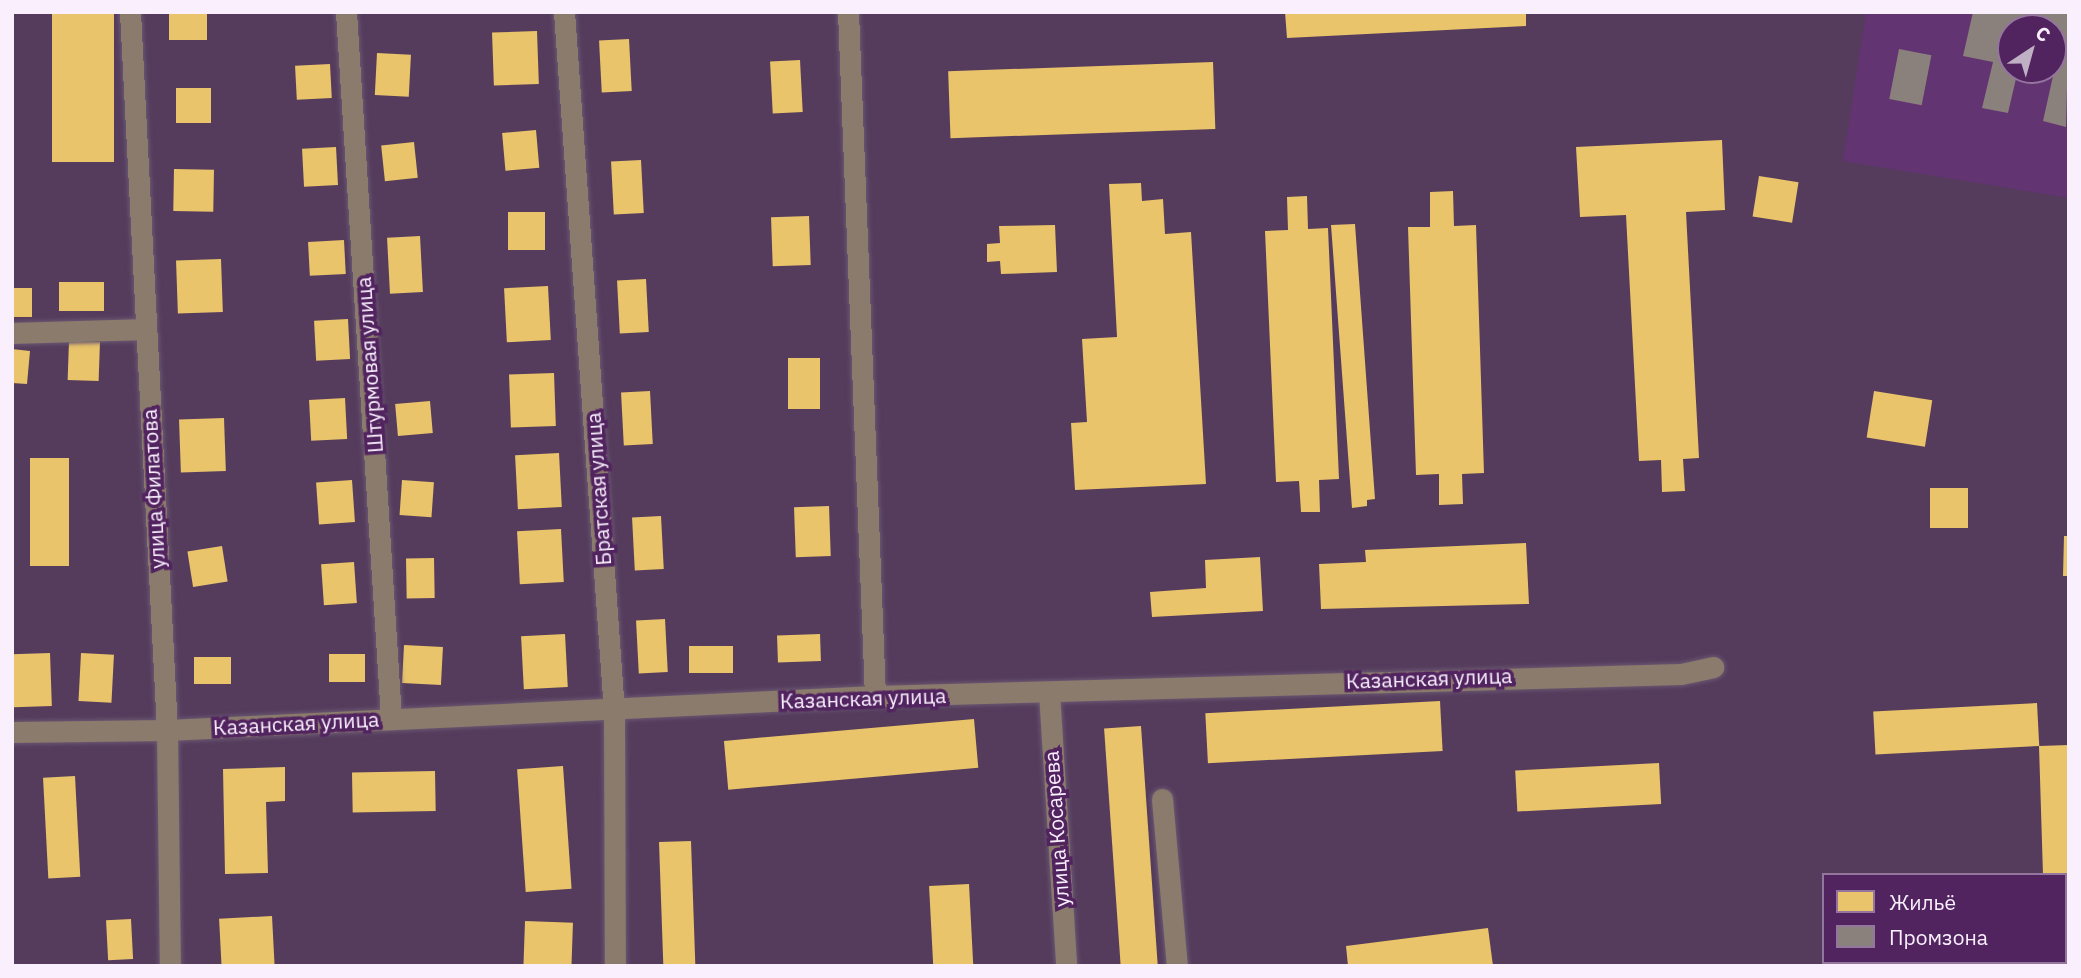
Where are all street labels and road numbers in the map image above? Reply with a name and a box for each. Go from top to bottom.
street label: Штурмовая улица [350,276,388,454]
street label: улица Филатова [136,408,170,570]
street label: Братская улица [580,412,616,566]
street label: Казанская улица [1345,663,1513,693]
street label: Казанская улица [779,683,947,713]
street label: Казанская улица [212,706,380,740]
street label: улица Косарева [1038,750,1074,908]

